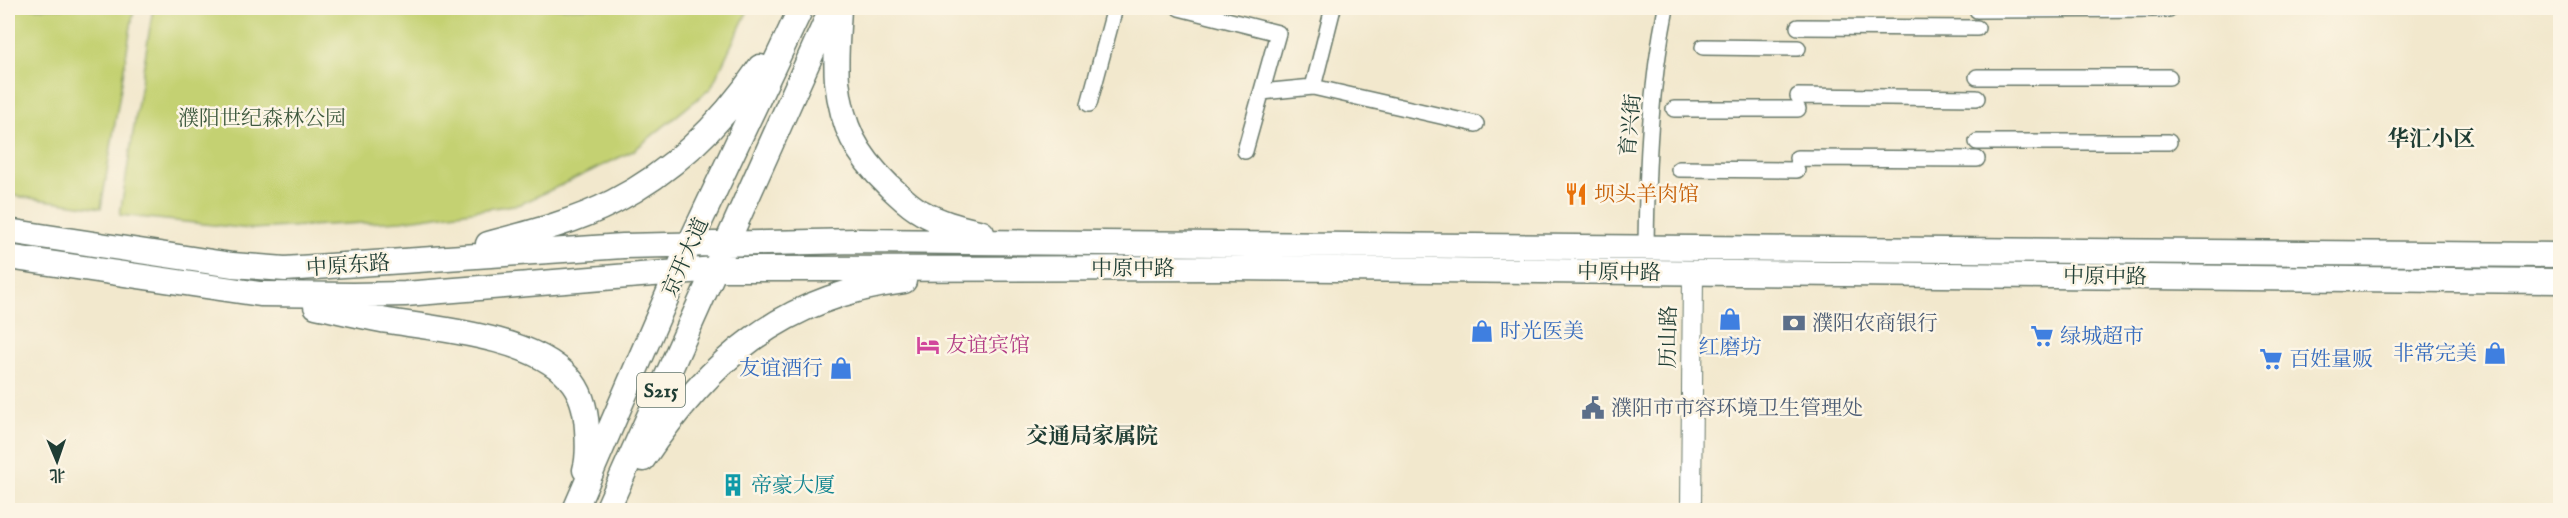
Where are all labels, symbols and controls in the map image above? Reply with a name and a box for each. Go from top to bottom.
street label: 育兴街 [1615,93,1648,158]
park label: 濮阳世纪森林公园 [178,106,346,133]
district label: 华汇小区 [2387,126,2475,154]
restaurant icon: 坝头羊肉馆 [1563,181,1589,207]
place label: 坝头羊肉馆 [1594,182,1699,209]
street label: 京开大道 [657,214,716,301]
street label: 中原东路 [305,250,391,283]
street label: 中原中路 [1091,256,1175,283]
street label: 中原中路 [1577,259,1661,288]
street label: 中原中路 [2063,263,2147,292]
street label: 历山路 [1655,305,1684,369]
shop icon: 红磨坊 [1717,306,1743,332]
bank icon: 濮阳农商银行 [1781,310,1807,336]
place label: 濮阳农商银行 [1812,311,1938,338]
shop icon: 时光医美 [1469,318,1495,344]
place label: 时光医美 [1500,319,1584,346]
supermarket icon: 绿城超市 [2029,323,2055,349]
place label: 绿城超市 [2060,324,2144,351]
hotel icon: 友谊宾馆 [915,332,941,358]
place label: 友谊宾馆 [946,333,1030,360]
place label: 红磨坊 [1699,335,1762,362]
shop icon: 非常完美 [2482,340,2508,366]
place label: 非常完美 [2393,341,2477,368]
supermarket icon: 百姓量贩 [2258,346,2284,372]
place label: 百姓量贩 [2289,347,2373,374]
shop icon: 友谊酒行 [828,355,854,381]
place label: 友谊酒行 [739,356,823,383]
road number: S215 [637,373,685,407]
public building icon: 濮阳市市容环境卫生管理处 [1580,395,1606,421]
place label: 濮阳市市容环境卫生管理处 [1611,396,1863,423]
district label: 交通局家属院 [1026,423,1158,451]
north arrow [27,431,87,491]
text: 北 [49,464,66,484]
building icon: 帝豪大厦 [720,472,746,498]
place label: 帝豪大厦 [751,473,835,500]

